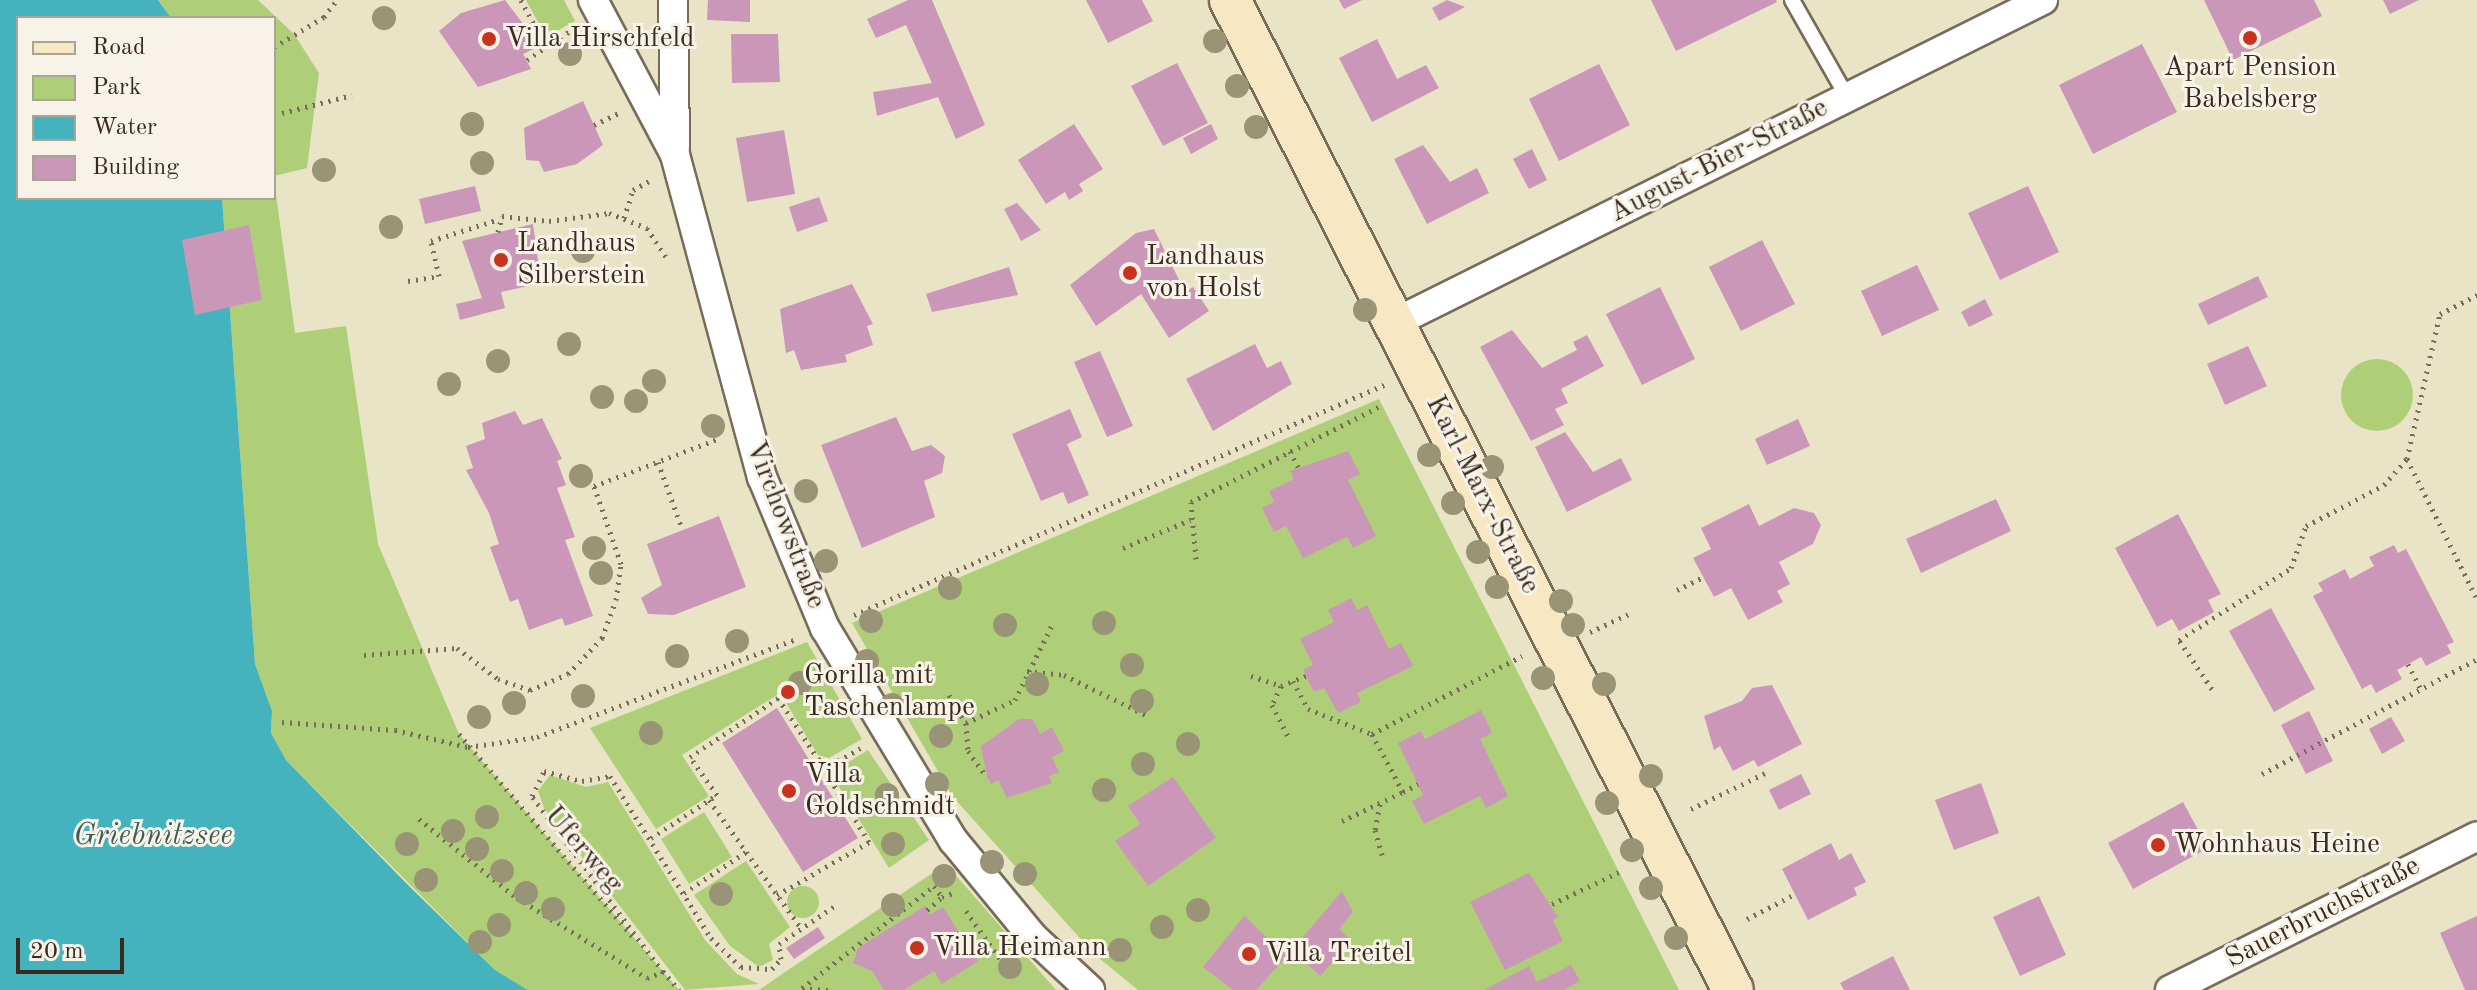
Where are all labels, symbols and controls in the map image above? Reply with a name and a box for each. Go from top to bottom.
legend [16,16,276,200]
place label: Villa Hirschfeld [505,22,695,56]
marker: Apart Pension Babelsberg [2241,29,2259,47]
marker: Villa Hirschfeld [480,30,498,48]
text: Road [92,36,145,60]
place label: Apart Pension Babelsberg [2163,51,2337,117]
text: Park [92,76,141,100]
street label: August-Bier-Straße [1604,91,1834,231]
text: Water [92,116,157,140]
text: Building [92,156,179,180]
place label: Landhaus Silberstein [517,227,646,293]
place label: Landhaus von Holst [1146,240,1264,306]
marker: Landhaus Silberstein [492,251,510,269]
marker: Landhaus von Holst [1121,264,1139,282]
street label: Karl-Marx-Straße [1418,390,1546,600]
street label: Virchowstraße [738,436,832,614]
place label: Gorilla mit Taschenlampe [804,659,975,725]
marker: Gorilla mit Taschenlampe [779,683,797,701]
place label: Villa Goldschmidt [805,758,955,824]
marker: Villa Goldschmidt [780,782,798,800]
street label: Uferweg [536,800,630,900]
water label: Griebnitzsee [74,818,232,854]
place label: Wohnhaus Heine [2174,828,2380,862]
marker: Wohnhaus Heine [2149,836,2167,854]
street label: Sauerbruchstraße [2220,850,2426,976]
scale bar [20,922,128,972]
place label: Villa Heimann [933,931,1107,965]
place label: Villa Treitel [1265,937,1412,971]
marker: Villa Heimann [908,939,926,957]
text: 20 m [30,940,84,964]
marker: Villa Treitel [1240,945,1258,963]

